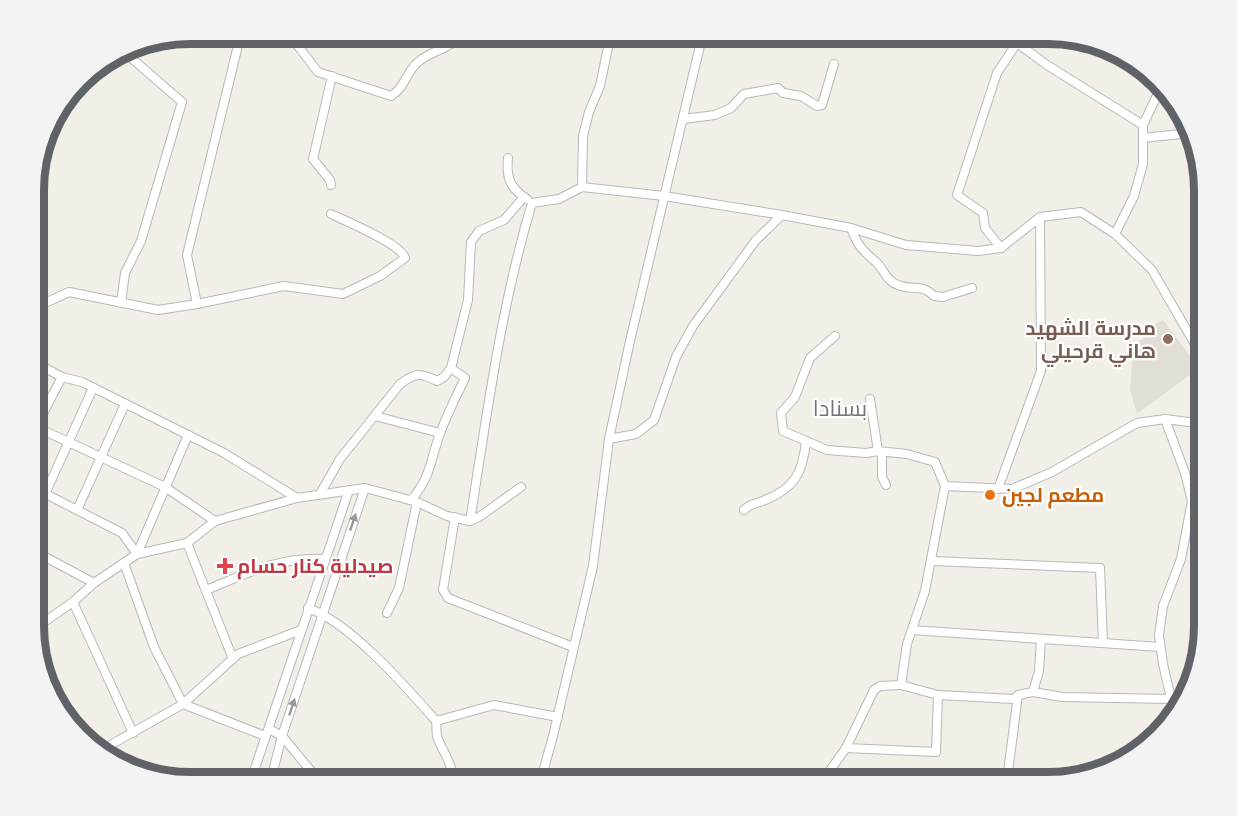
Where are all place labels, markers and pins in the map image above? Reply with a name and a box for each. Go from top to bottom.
place label: مدرسة الشهيد هاني قرحيلي [1025,315,1156,367]
marker: مدرسة الشهيد هاني قرحيلي [1161,332,1175,346]
place label: مطعم لجين [1002,482,1104,509]
marker: مطعم لجين [983,488,997,502]
place label: صيدلية كنار حسام [237,553,394,580]
marker: صيدلية كنار حسام [218,559,232,573]

